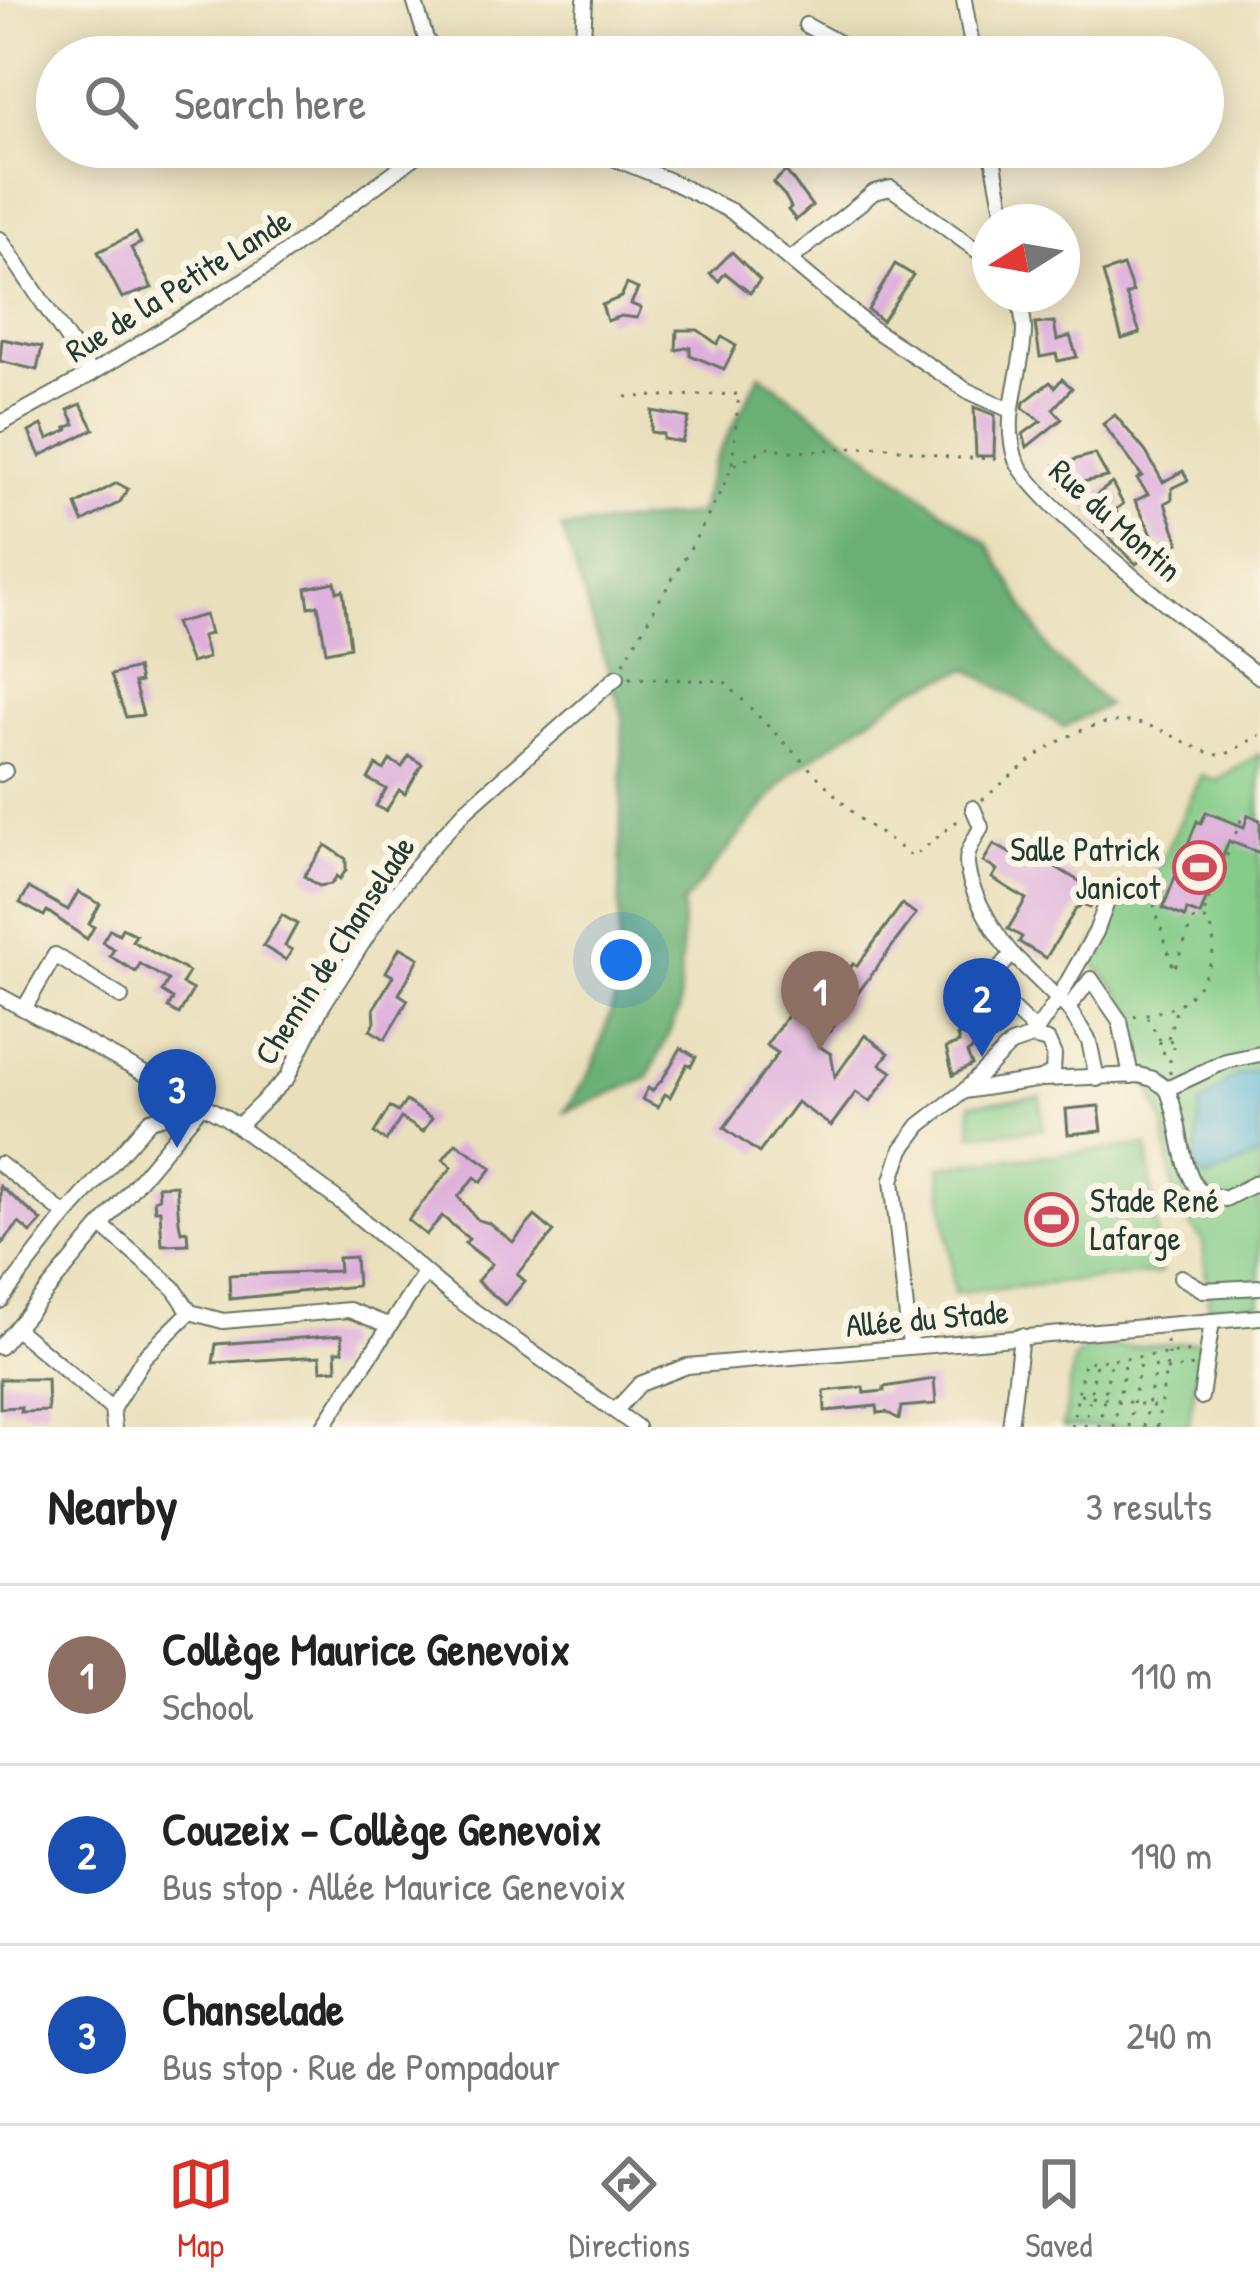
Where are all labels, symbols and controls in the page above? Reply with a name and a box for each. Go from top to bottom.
search box [36,36,1224,168]
icon: search [78,69,144,135]
text: Search here [174,72,366,133]
street label: Rue de la Petite Lande [57,198,299,372]
north arrow [972,204,1080,312]
street label: Rue du Montin [1040,449,1192,591]
street label: Chemin de Chanselade [244,827,424,1073]
place label: Salle Patrick Janicot [1010,827,1161,909]
sports icon: Salle Patrick Janicot [1171,840,1227,896]
your location [591,930,651,990]
pin: 1 [781,951,859,1050]
pin: 2 [943,958,1021,1057]
pin: 3 [138,1049,216,1148]
place label: Stade René Lafarge [1090,1178,1219,1261]
sports icon: Stade René Lafarge [1023,1191,1079,1247]
street label: Allée du Stade [844,1289,1010,1347]
text: Nearby [48,1471,178,1540]
text: 3 results [1086,1479,1212,1532]
text: Collège Maurice Genevoix [162,1618,570,1679]
text: 1 [80,1648,94,1701]
text: 110 m [1131,1648,1212,1701]
text: School [162,1679,253,1732]
text: Couzeix - Collège Genevoix [162,1798,602,1859]
text: 2 [78,1828,96,1881]
text: 190 m [1131,1828,1212,1881]
text: Bus stop · Allée Maurice Genevoix [162,1859,626,1912]
text: Chanselade [162,1978,344,2039]
text: 3 [78,2008,96,2061]
text: 240 m [1126,2008,1212,2061]
text: Bus stop · Rue de Pompadour [162,2039,560,2092]
tab: Map [168,2151,234,2267]
tab: Directions [569,2151,690,2267]
tab: Saved [1025,2151,1092,2267]

